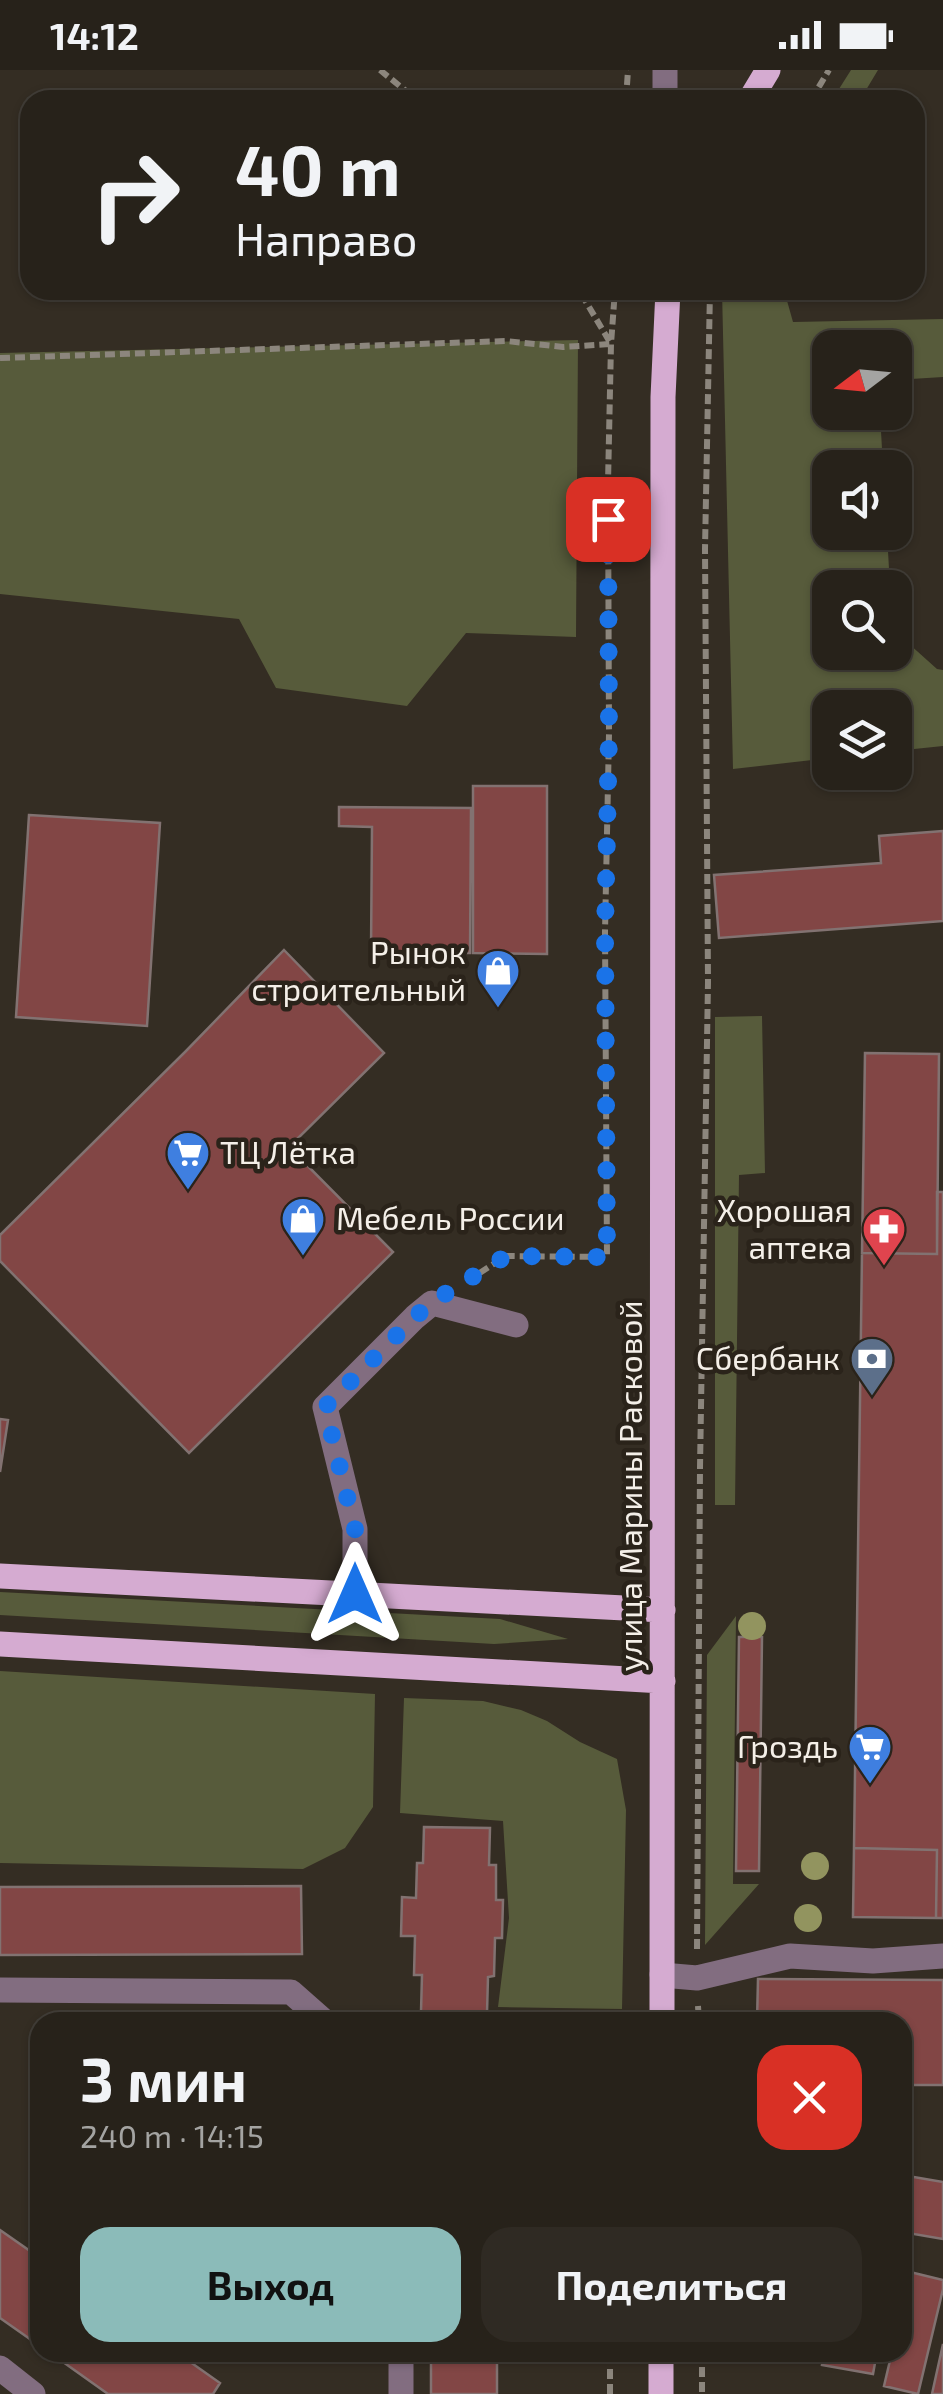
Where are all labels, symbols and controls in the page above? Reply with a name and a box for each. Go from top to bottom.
text: 14:12 [50,12,139,58]
text: 40 m [235,126,401,210]
icon: right [70,130,200,260]
text: Направо [235,211,417,265]
north arrow [812,330,912,430]
map controls [812,330,912,790]
button: sound [812,450,912,550]
pin [566,477,651,562]
icon: arrive [581,492,636,547]
button: search [812,570,912,670]
button: layers [812,690,912,790]
place label: Рынок строительный [251,932,466,1007]
shop icon: Рынок строительный [475,948,521,1009]
supermarket icon: ТЦ Лётка [165,1130,211,1191]
place label: ТЦ Лётка [220,1132,356,1170]
place label: Хорошая аптека [717,1190,852,1265]
shop icon: Мебель России [280,1196,326,1257]
place label: Мебель России [336,1198,564,1236]
pharmacy icon: Хорошая аптека [861,1206,907,1267]
street label: улица Марины Расковой [610,1301,649,1671]
bank icon: Сбербанк [849,1336,895,1397]
place label: Сбербанк [696,1338,840,1376]
position arrow [303,1542,407,1646]
supermarket icon: Гроздь [847,1724,893,1785]
place label: Гроздь [737,1726,838,1764]
text: 3 мин [80,2042,247,2114]
button: close [757,2045,862,2150]
text: 240 m · 14:15 [80,2116,264,2154]
button: Выход [80,2227,461,2342]
button: Поделиться [481,2227,862,2342]

